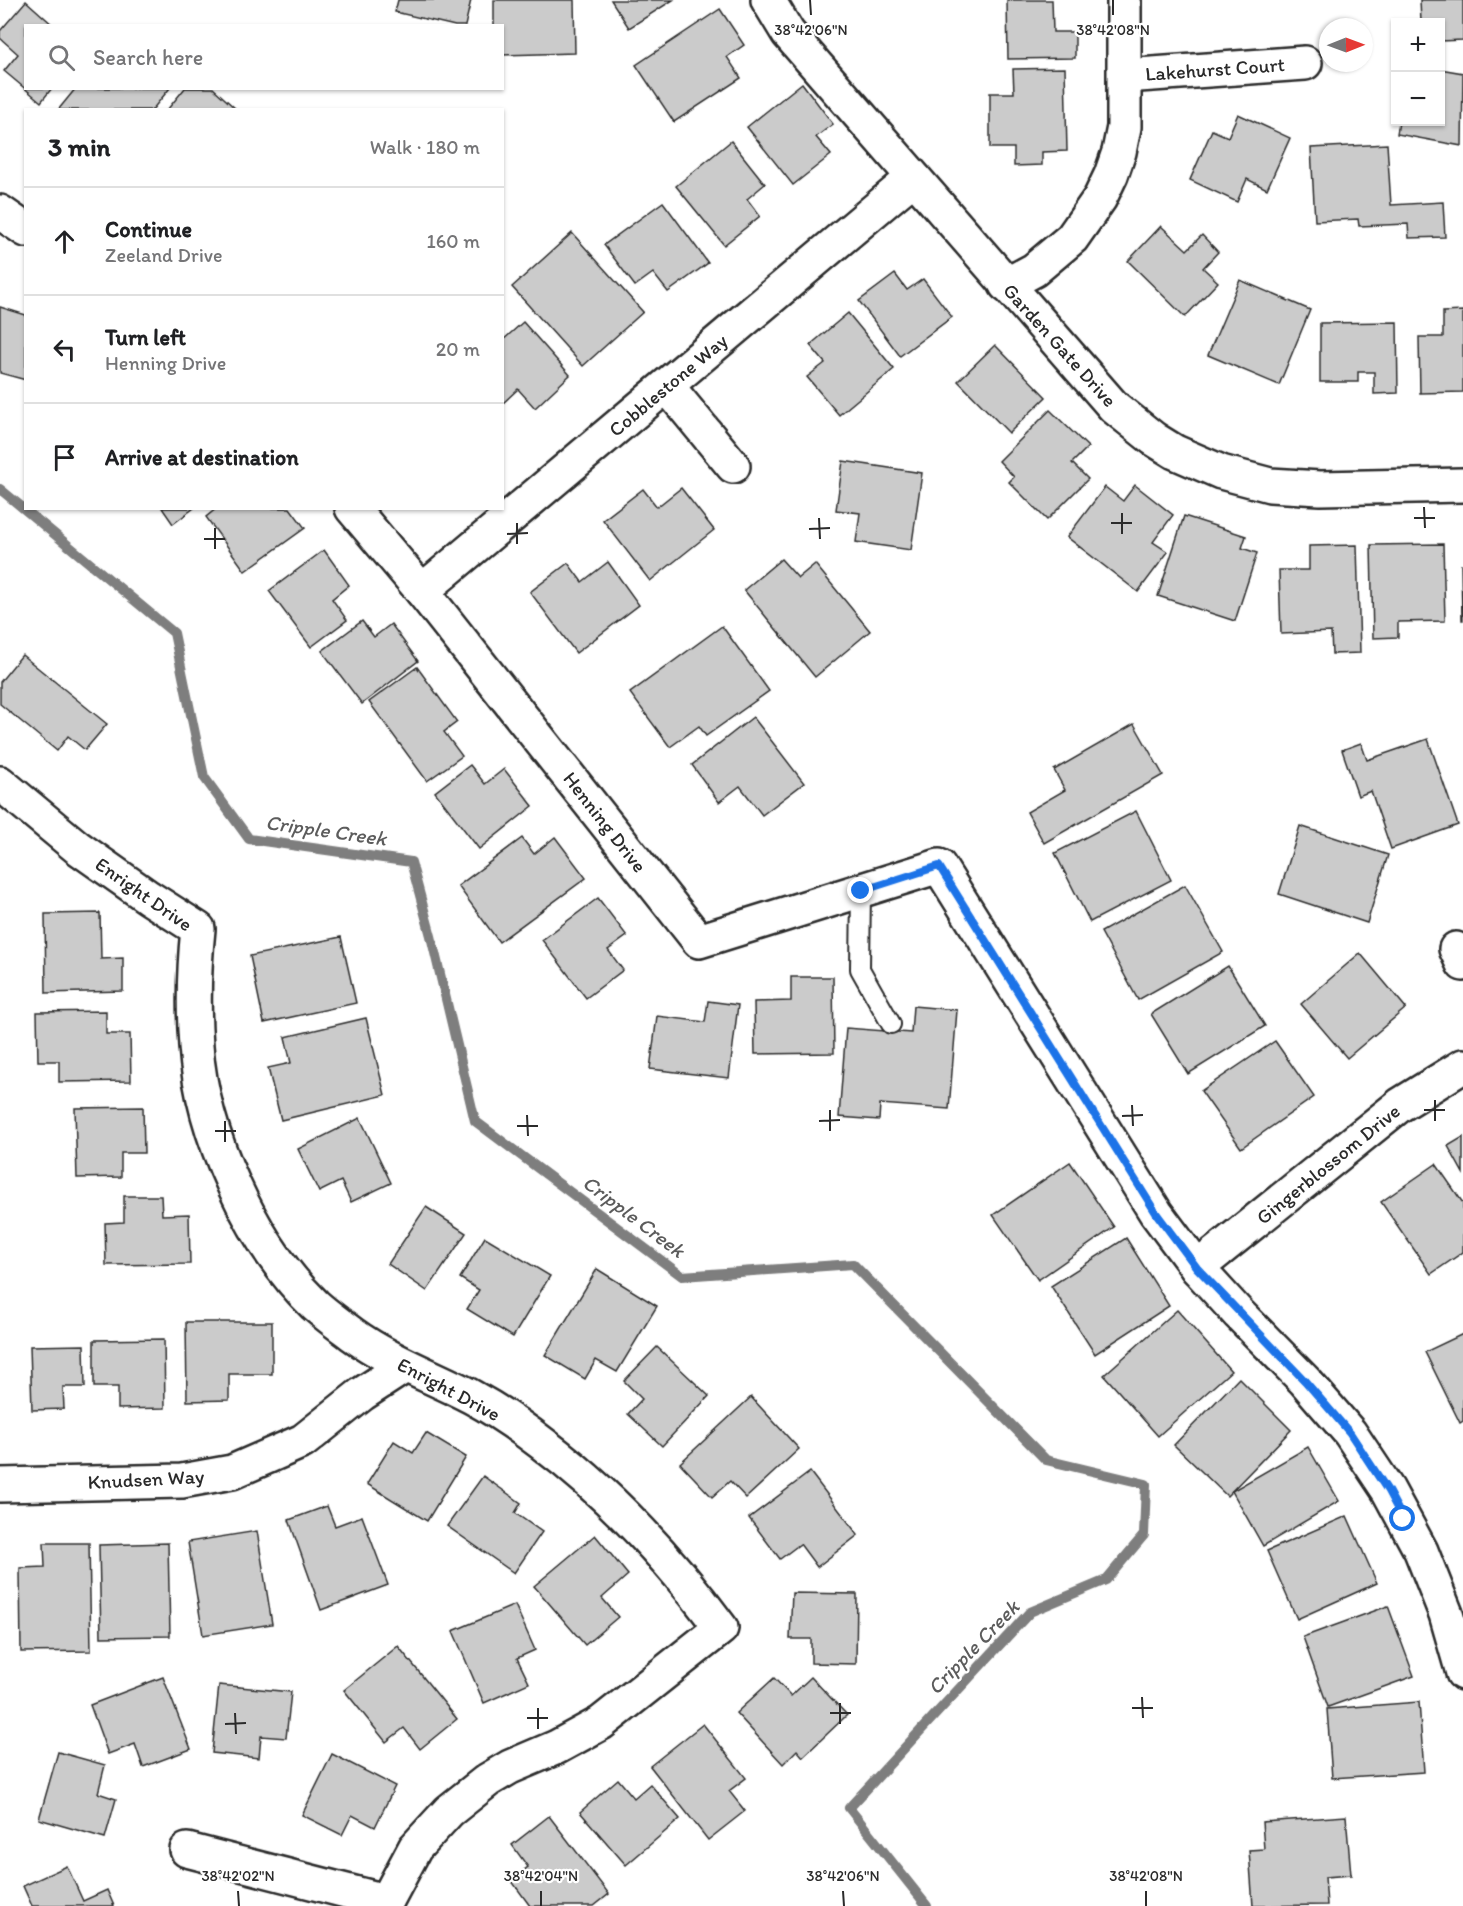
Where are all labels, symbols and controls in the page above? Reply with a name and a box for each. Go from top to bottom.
north arrow [1319,18,1373,72]
map controls [1391,18,1445,126]
button: + [1391,18,1445,72]
text: 38°42'06"N [774,21,848,39]
text: 38°42'08"N [1076,21,1150,39]
search box [24,24,504,90]
icon: search [45,41,78,74]
text: Search here [93,44,203,71]
street label: Lakehurst Court [1144,52,1286,86]
button: − [1391,72,1445,126]
text: 3 min [48,131,110,163]
text: Walk · 180 m [370,135,480,159]
text: Continue [105,216,192,243]
icon: ahead [48,225,81,258]
text: 160 m [427,229,480,253]
text: Zeeland Drive [105,243,223,267]
street label: Garden Gate Drive [998,278,1122,412]
text: Turn left [105,324,186,351]
street label: Cobblestone Way [604,328,733,442]
icon: left [48,333,81,366]
text: 20 m [436,337,480,361]
text: Henning Drive [105,351,226,375]
icon: arrive [48,441,81,474]
text: Arrive at destination [105,444,299,471]
street label: Henning Drive [558,767,652,877]
water label: Cripple Creek [264,809,389,851]
street label: Enright Drive [91,852,197,936]
route end [847,877,873,903]
street label: Gingerblossom Drive [1251,1099,1405,1229]
water label: Cripple Creek [578,1169,691,1263]
street label: Enright Drive [393,1352,505,1426]
street label: Knudsen Way [87,1464,206,1494]
route start [1389,1505,1415,1531]
water label: Cripple Creek [922,1594,1025,1699]
text: 38°42'02"N [201,1867,275,1885]
text: 38°42'04"N [504,1867,578,1885]
text: 38°42'06"N [806,1867,880,1885]
text: 38°42'08"N [1109,1867,1183,1885]

